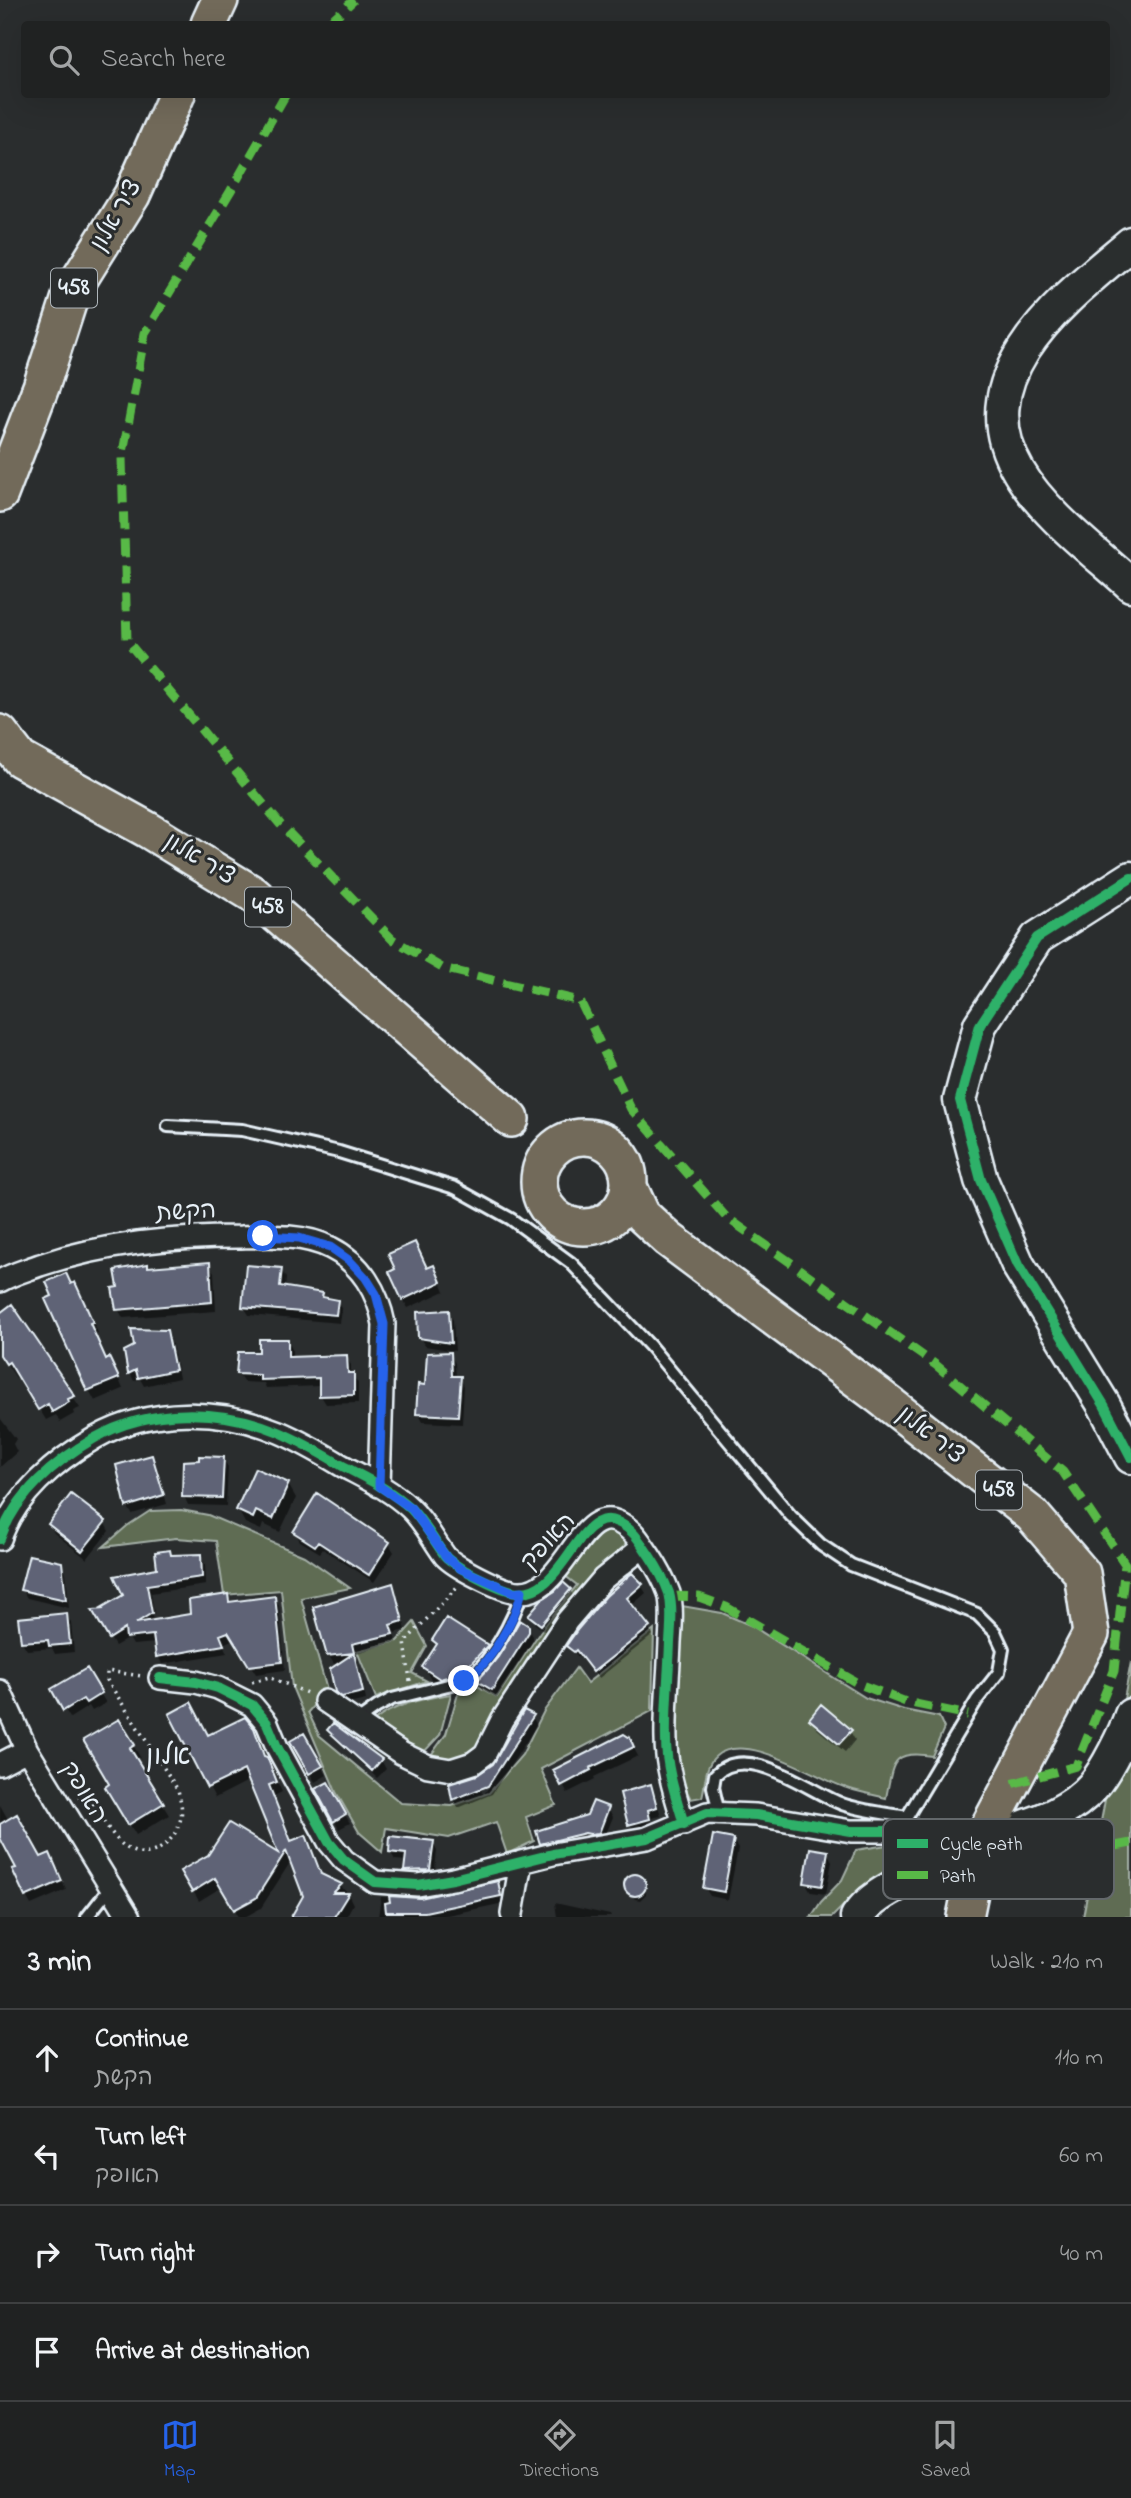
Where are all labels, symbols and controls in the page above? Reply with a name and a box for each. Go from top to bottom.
search box [21,21,1110,98]
icon: search [45,41,83,79]
text: Search here [101,41,226,79]
street label: ציר אלון [82,174,152,258]
road number: 458 [51,268,97,308]
street label: ציר אלון [157,825,241,895]
road number: 458 [245,888,291,926]
street label: הקשת [153,1194,217,1232]
route start [247,1220,278,1251]
street label: ציר אלון [889,1398,971,1474]
road number: 458 [976,1470,1022,1510]
street label: האופק [513,1505,585,1579]
route end [448,1665,479,1696]
district label: אלון [146,1737,190,1778]
street label: האופק [51,1755,115,1831]
legend [883,1819,1114,1899]
text: Cycle path [940,1832,1022,1860]
text: Path [940,1864,976,1891]
text: 3 min [28,1941,91,1985]
text: Walk · 210 m [990,1946,1103,1979]
text: Continue [95,2021,188,2059]
icon: ahead [28,2039,66,2077]
text: 110 m [1055,2042,1103,2075]
text: הקשת [95,2062,153,2095]
text: Turn left [95,2119,186,2157]
icon: left [28,2137,66,2175]
text: 60 m [1059,2140,1103,2173]
text: האופק [95,2160,160,2193]
icon: right [28,2235,66,2273]
text: Turn right [95,2235,195,2273]
text: 40 m [1060,2238,1103,2271]
icon: arrive [28,2333,66,2371]
text: Arrive at destination [95,2333,310,2371]
tab: Map [161,2416,199,2485]
tab: Directions [520,2416,599,2485]
tab: Saved [921,2416,970,2485]

